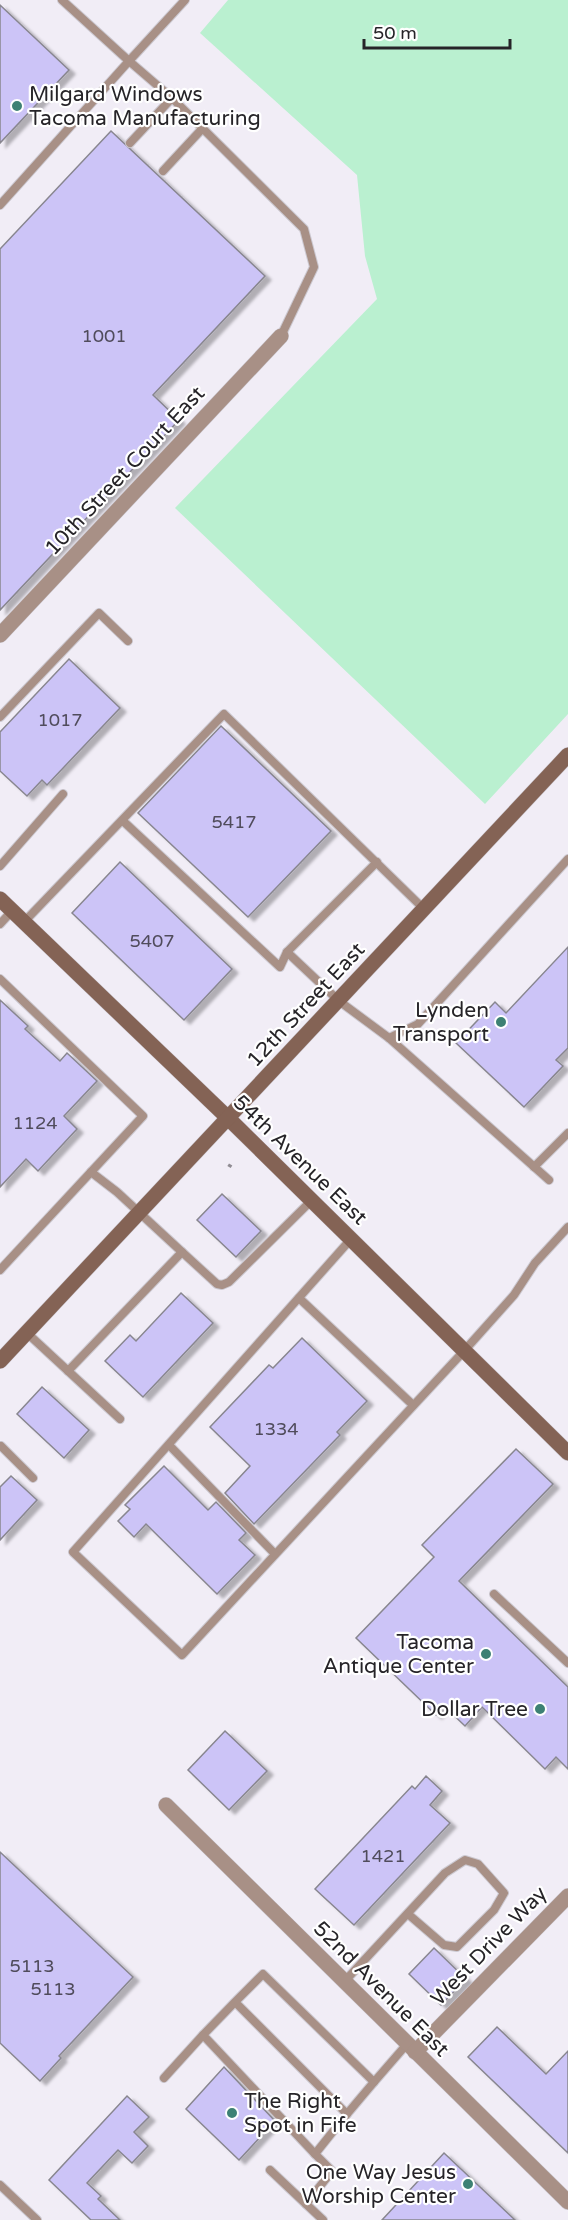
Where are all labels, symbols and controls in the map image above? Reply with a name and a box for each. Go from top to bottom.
scale bar [364,12,510,50]
text: 50 m [373,22,417,44]
place label: Milgard Windows Tacoma Manufacturing [29,82,261,131]
marker: Milgard Windows Tacoma Manufacturing [10,99,24,113]
house number: 1001 [81,325,127,347]
street label: 10th Street Court East [40,381,210,561]
house number: 1017 [37,709,83,731]
house number: 5417 [211,811,257,833]
house number: 5407 [129,930,175,952]
street label: 12th Street East [242,938,370,1072]
place label: Lynden Transport [393,998,489,1047]
marker: Lynden Transport [494,1015,508,1029]
street label: 54th Avenue East [228,1090,372,1230]
house number: 1124 [12,1112,58,1134]
house number: 1334 [253,1418,299,1440]
place label: Tacoma Antique Center [323,1630,474,1679]
marker: Tacoma Antique Center [479,1647,493,1661]
place label: Dollar Tree [421,1697,528,1722]
marker: Dollar Tree [533,1702,547,1716]
house number: 1421 [360,1845,406,1867]
street label: West Drive Way [426,1881,552,2011]
street label: 52nd Avenue East [308,1916,454,2062]
house number: 5113 [9,1955,55,1977]
house number: 5113 [30,1978,76,2000]
place label: The Right Spot in Fife [244,2089,357,2138]
marker: The Right Spot in Fife [225,2106,239,2120]
place label: One Way Jesus Worship Center [302,2160,456,2209]
marker: One Way Jesus Worship Center [461,2177,475,2191]

